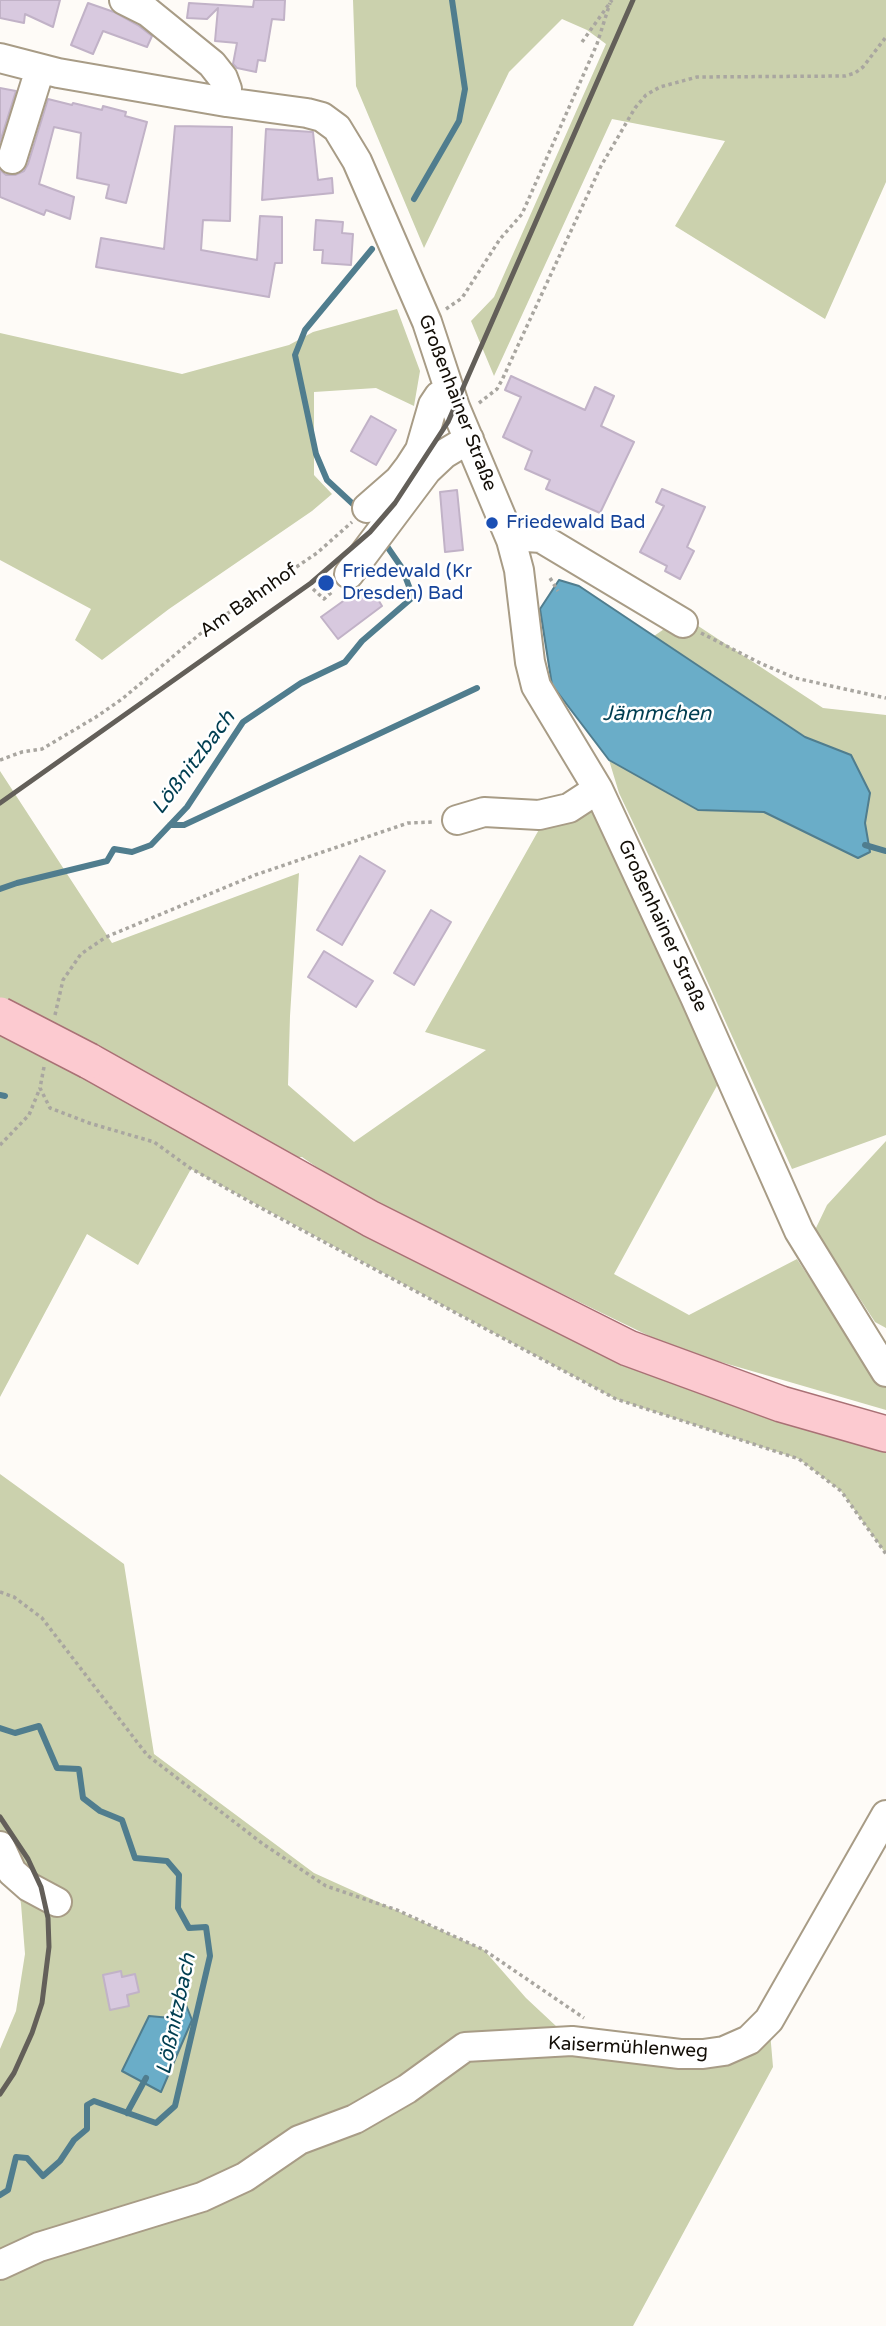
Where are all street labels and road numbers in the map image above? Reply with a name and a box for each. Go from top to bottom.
street label: Großenhainer Straße [413,312,501,494]
street label: Am Bahnhof [196,559,302,643]
street label: Großenhainer Straße [612,836,712,1016]
street label: Kaisermühlenweg [547,2032,709,2064]

